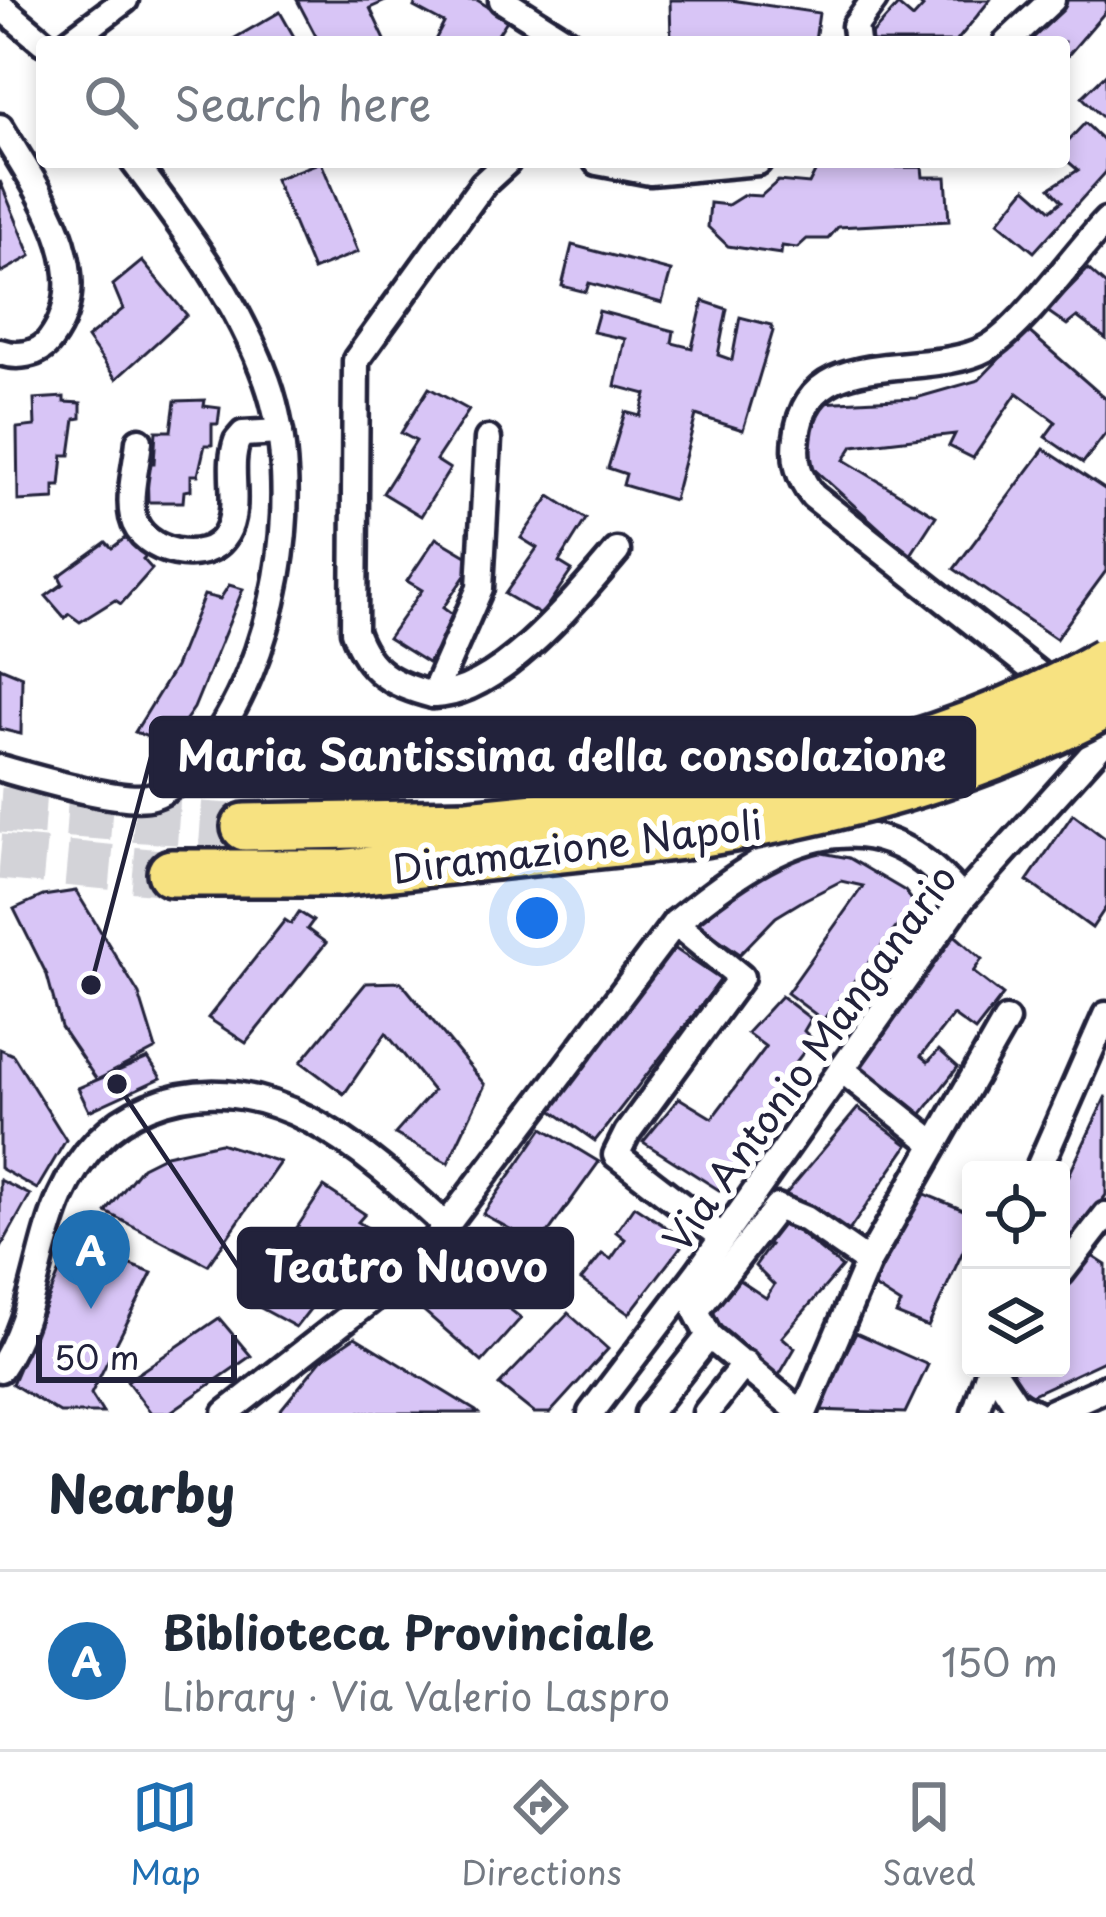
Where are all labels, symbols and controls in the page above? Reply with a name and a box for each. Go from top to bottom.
search box [36,36,1070,168]
text: Search here [174,68,431,136]
icon: search [78,69,144,135]
callout: Maria Santissima della consolazione [151,718,974,796]
text: Maria Santissima della consolazione [177,722,947,785]
street label: Diramazione Napoli [389,793,765,897]
street label: Via Antonio Manganario [647,851,969,1263]
your location [507,888,567,948]
map controls [962,1161,1070,1377]
button: locate [962,1161,1070,1269]
pin: A [52,1210,130,1309]
callout: Teatro Nuovo [239,1229,572,1307]
text: Teatro Nuovo [264,1233,548,1296]
button: layers [962,1269,1070,1377]
scale bar [36,1329,237,1382]
text: 50 m [54,1331,140,1381]
text: Nearby [48,1453,235,1530]
text: Biblioteca Provinciale [162,1597,654,1665]
text: A [72,1631,102,1690]
text: 150 m [941,1631,1058,1690]
text: Library · Via Valerio Laspro [162,1665,670,1724]
tab: Map [130,1774,201,1896]
tab: Directions [461,1774,622,1896]
tab: Saved [882,1774,976,1896]

